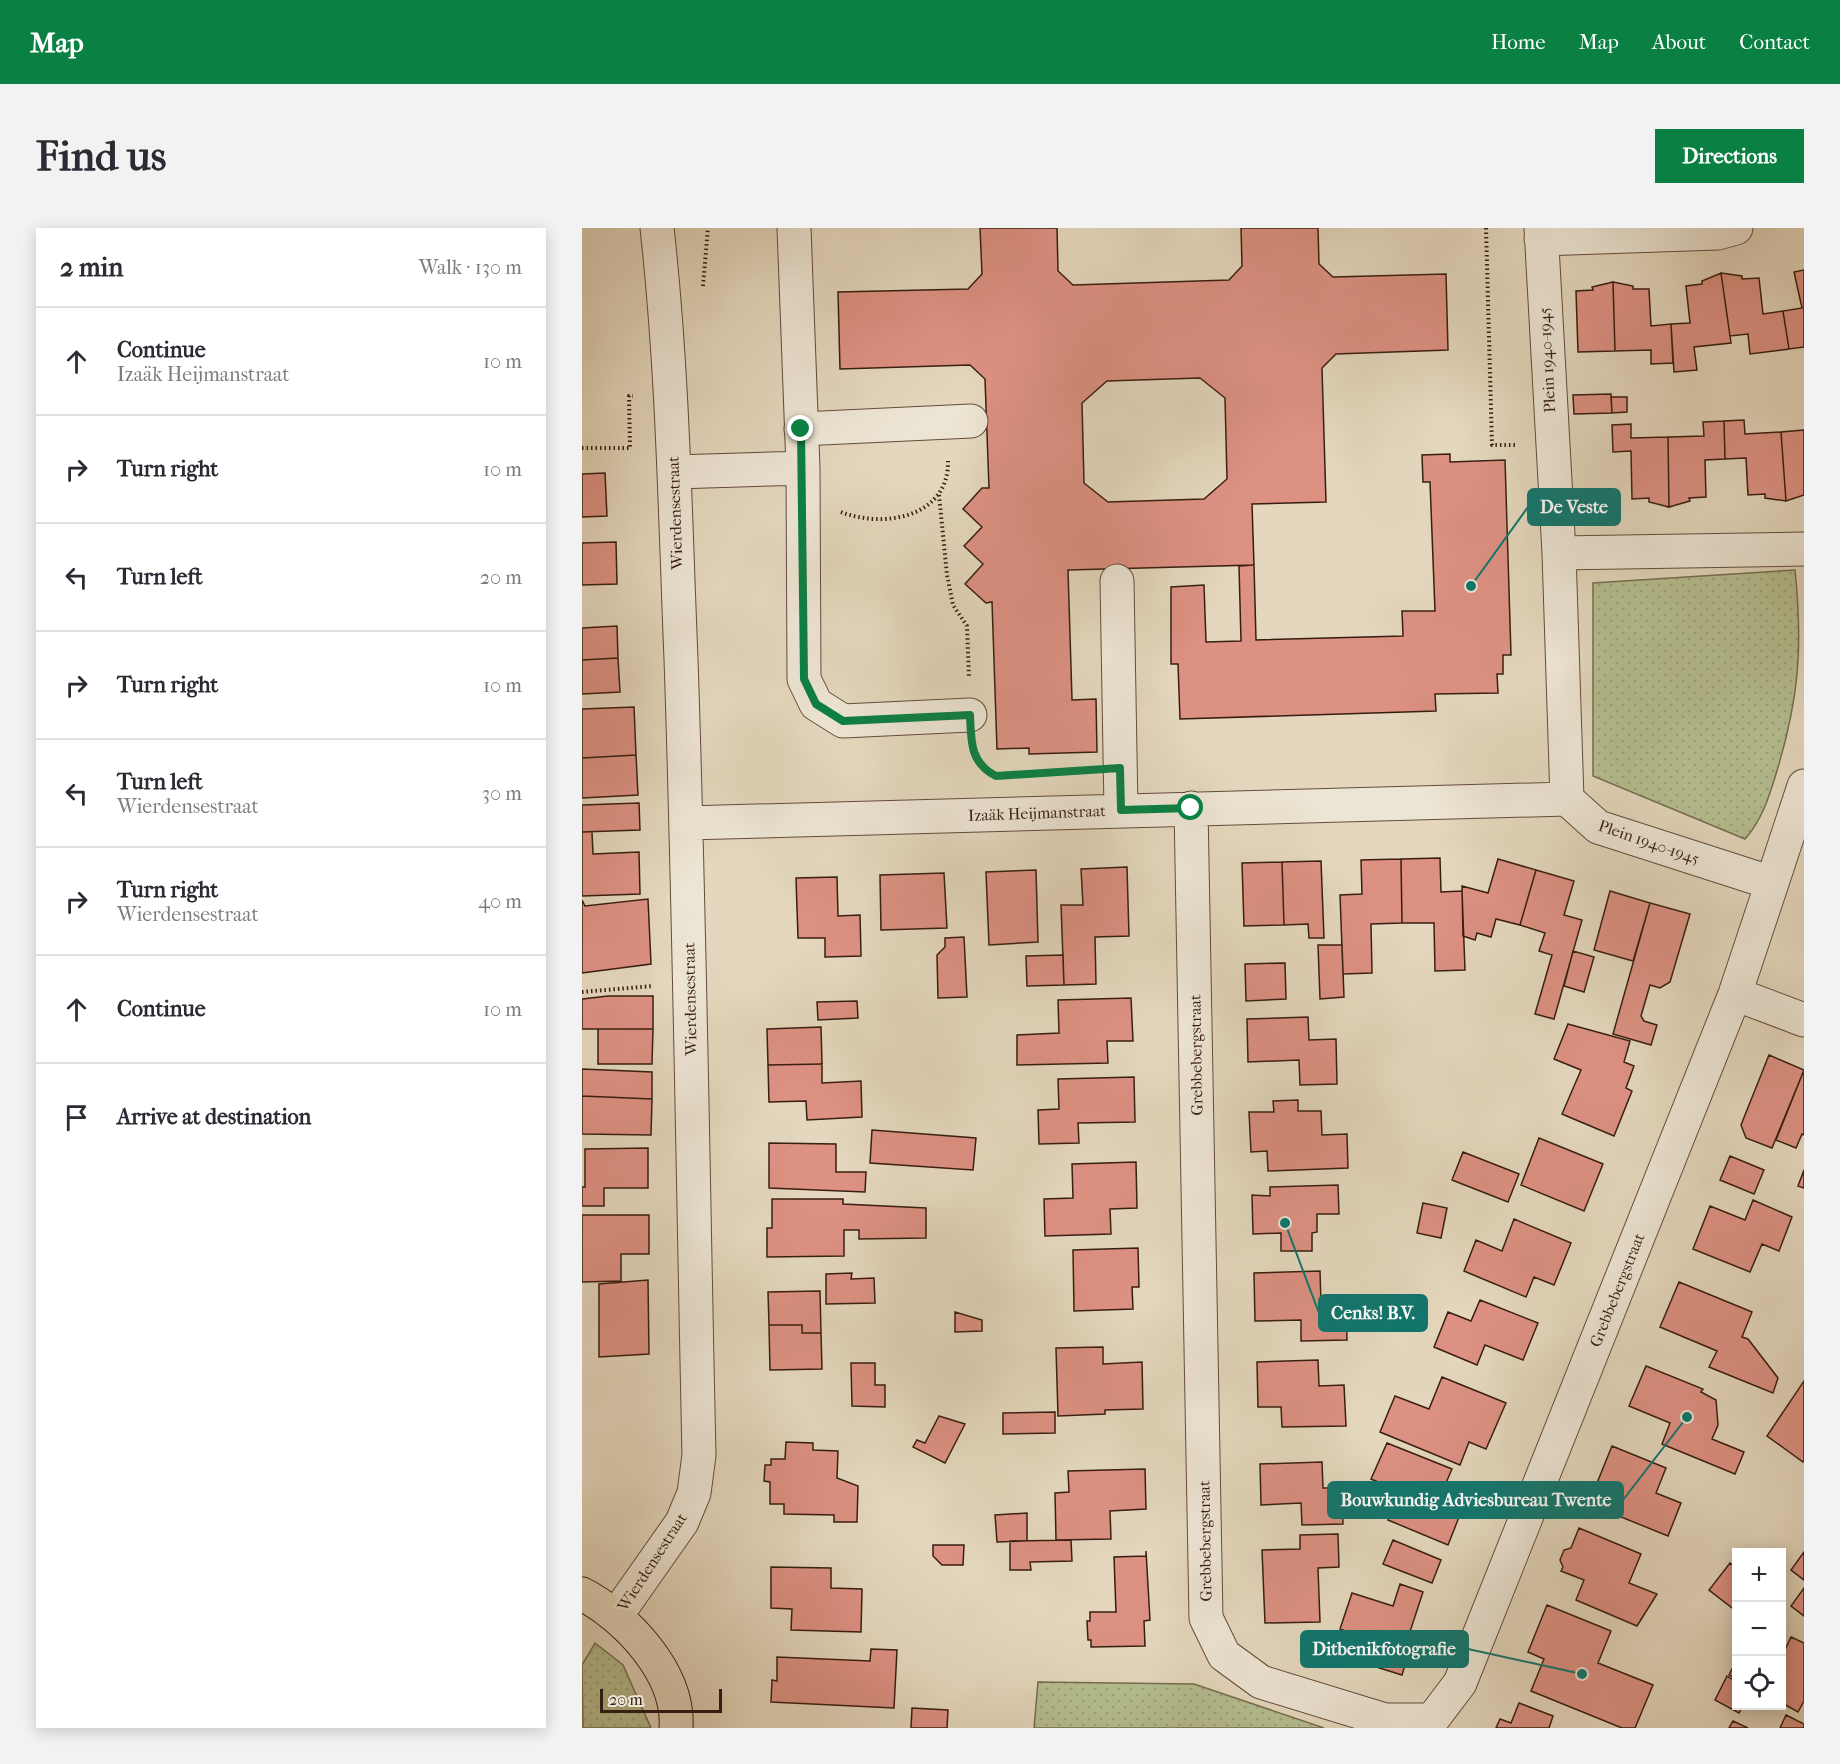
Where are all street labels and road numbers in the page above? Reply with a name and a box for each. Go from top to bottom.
street label: Plein 1940-1945 [1535,307,1559,413]
street label: Wierdensestraat [664,456,687,571]
street label: Izaäk Heijmanstraat [968,801,1107,825]
street label: Plein 1940-1945 [1596,816,1702,868]
street label: Wierdensestraat [680,942,701,1057]
street label: Grebbebergstraat [1185,994,1207,1116]
street label: Grebbebergstraat [1586,1230,1649,1350]
street label: Grebbebergstraat [1194,1480,1216,1602]
street label: Wierdensestraat [613,1509,691,1616]

